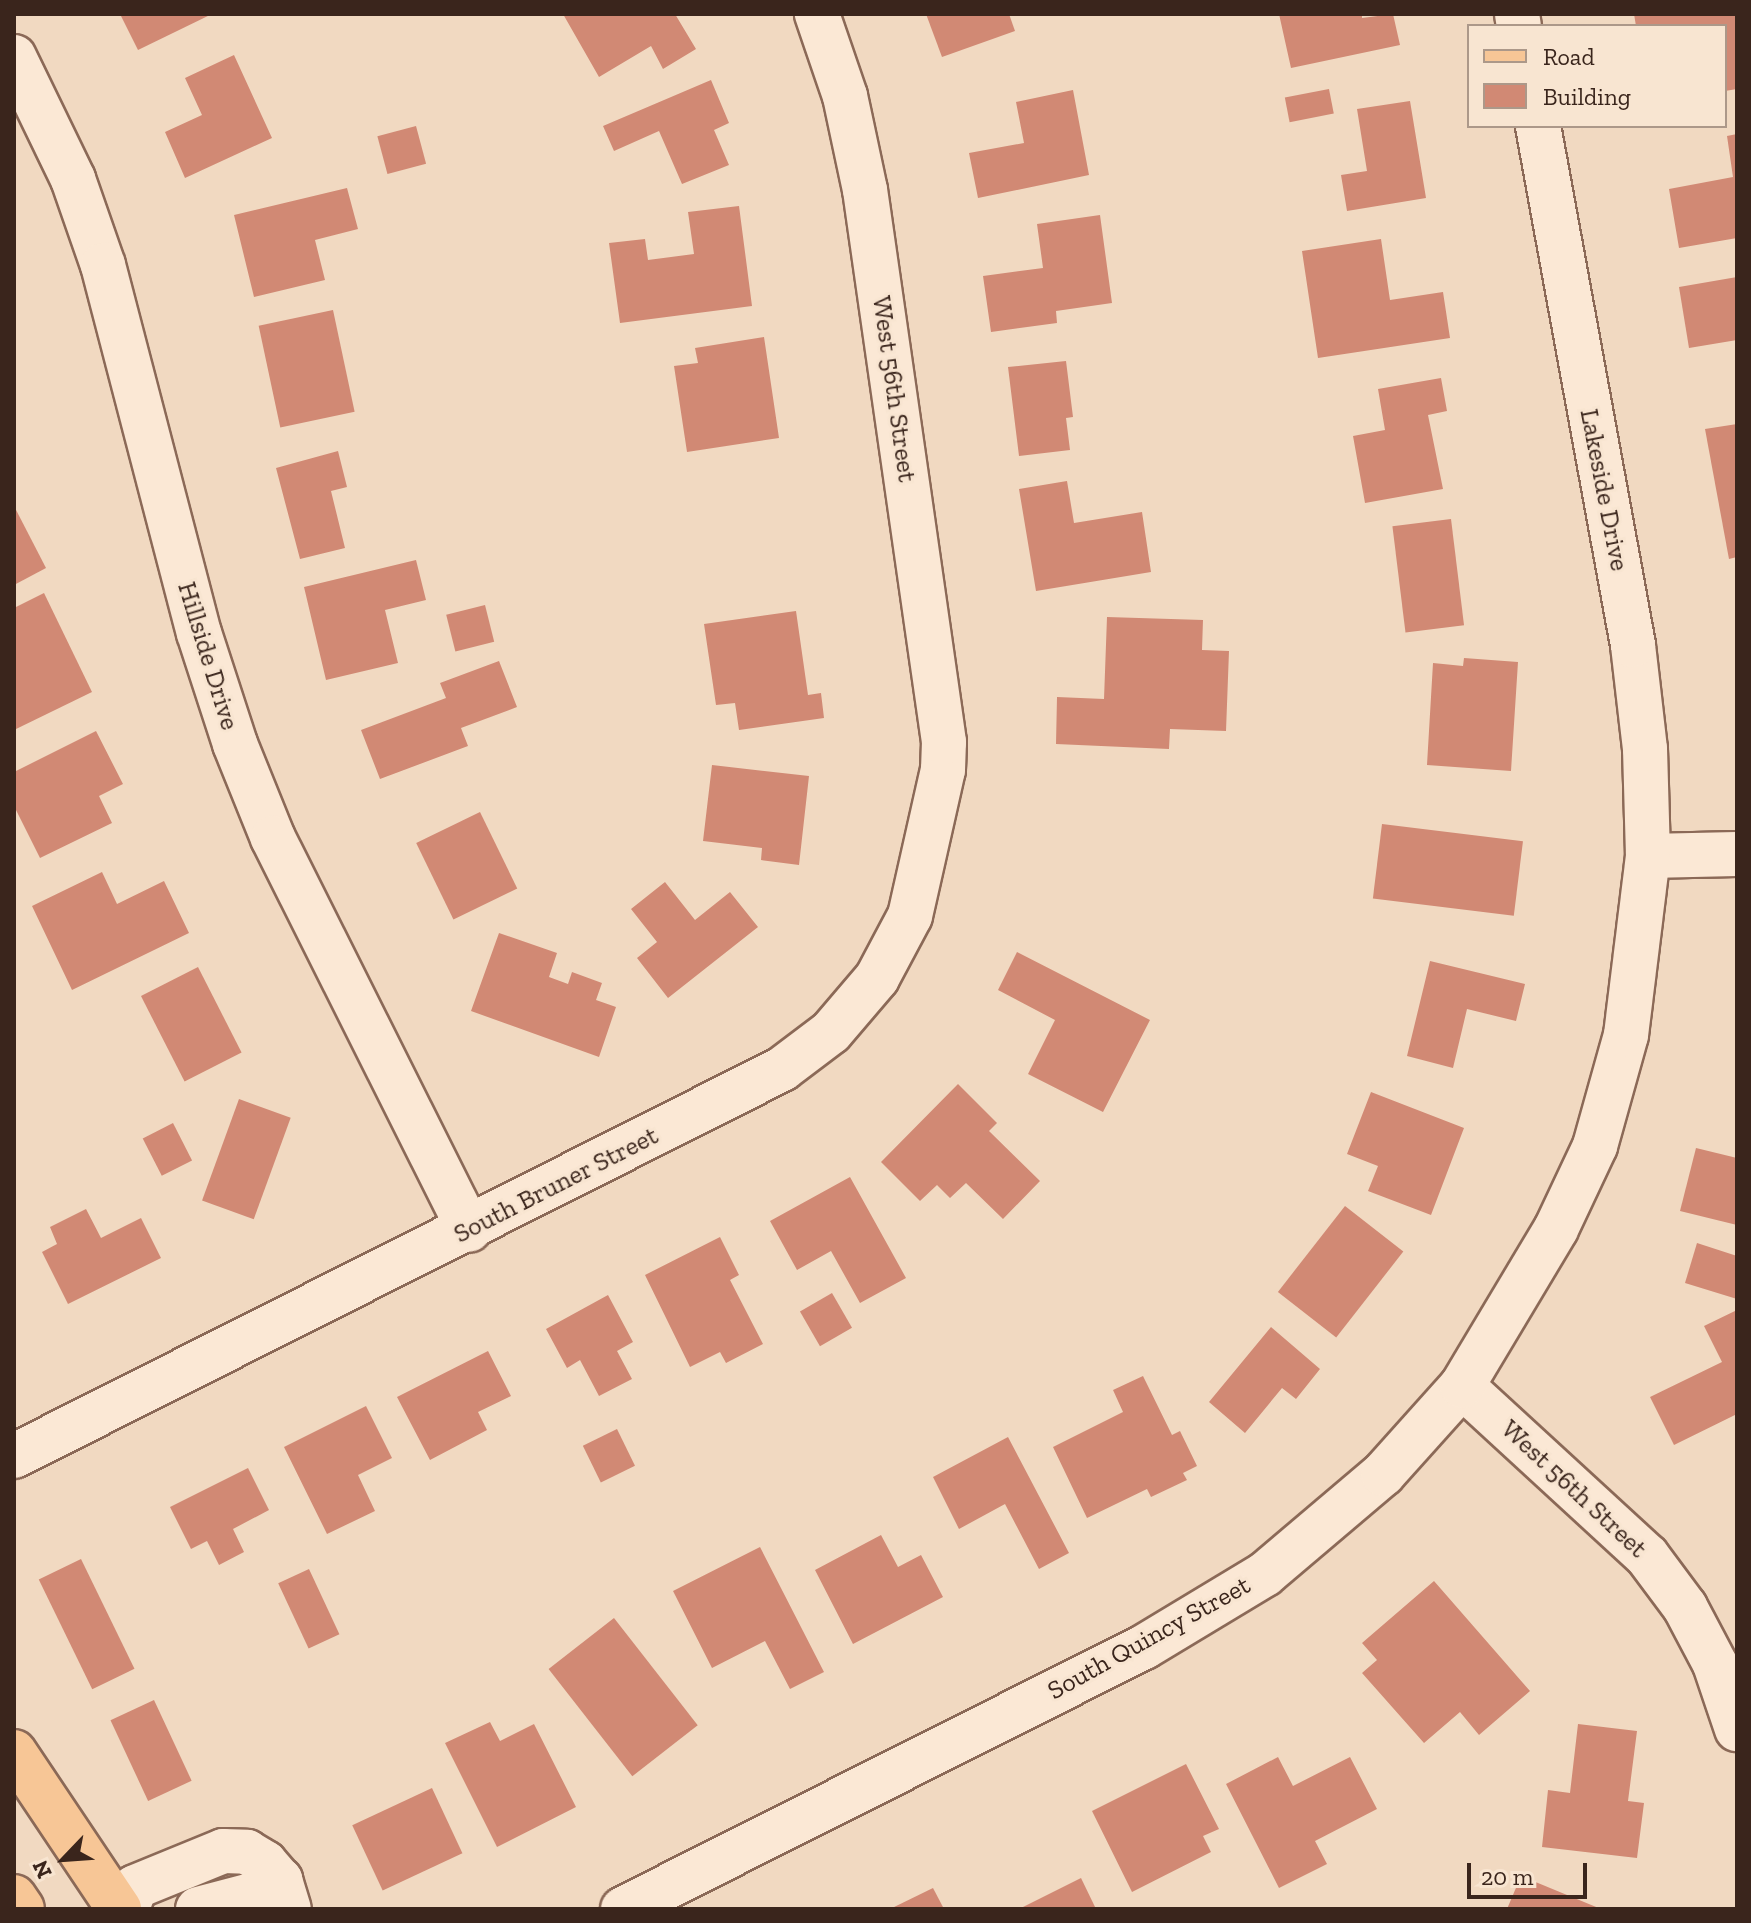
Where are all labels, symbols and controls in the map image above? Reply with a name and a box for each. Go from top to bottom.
legend [1467,24,1727,128]
text: Road [1543,42,1595,71]
text: Building [1543,82,1631,111]
street label: West 56th Street [865,294,923,484]
street label: Lakeside Drive [1573,406,1635,574]
street label: Hillside Drive [171,578,245,734]
street label: South Bruner Street [448,1120,664,1250]
street label: West 56th Street [1495,1413,1653,1565]
street label: South Quincy Street [1042,1569,1256,1707]
north arrow [24,1819,104,1899]
scale bar [1471,1847,1591,1897]
text: N [26,1856,58,1883]
text: 20 m [1481,1862,1533,1891]

